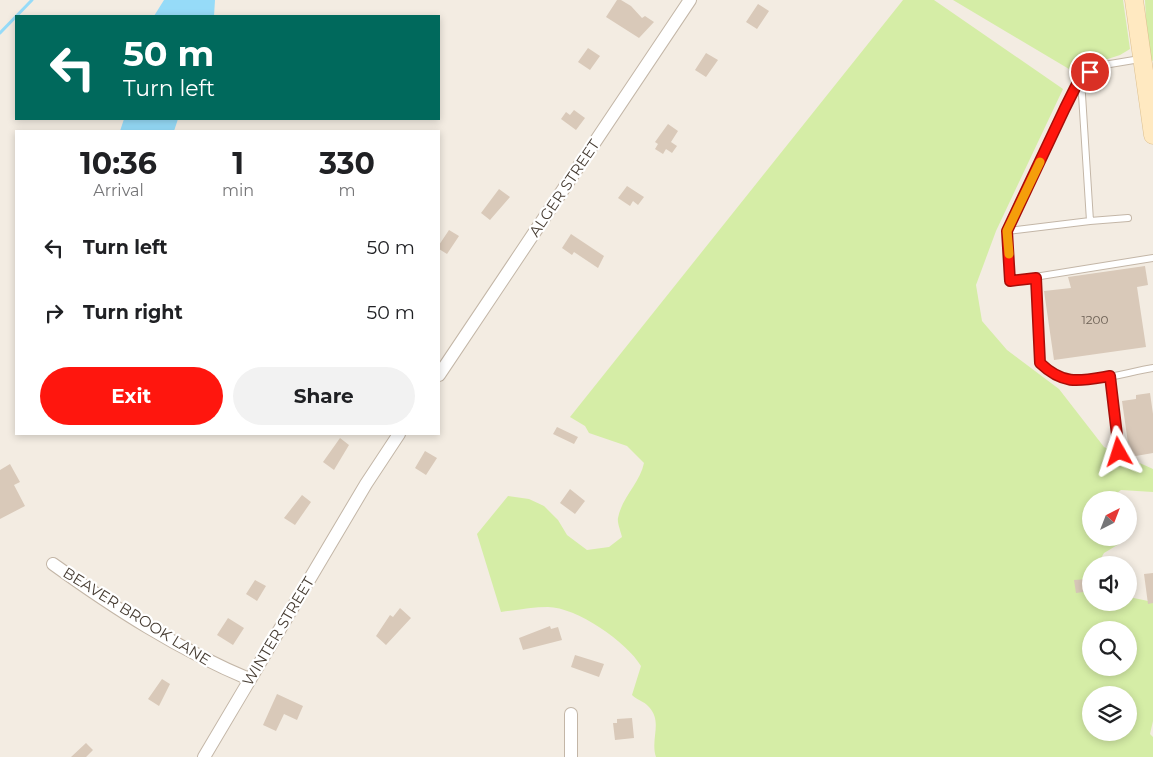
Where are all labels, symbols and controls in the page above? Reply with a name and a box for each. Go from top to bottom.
text: 50 m [123,32,214,75]
icon: left [40,35,105,100]
pin [1069,51,1111,93]
icon: arrive [1076,58,1104,86]
text: Turn left [123,75,215,102]
street label: ALGER STREET [525,136,604,240]
text: 10:36 [80,145,157,182]
text: 1 [232,145,244,182]
text: 330 [319,145,375,182]
text: Arrival [93,181,144,200]
text: min [222,181,254,200]
text: m [339,181,356,200]
icon: left [40,234,68,262]
text: Turn left [83,236,168,259]
text: 50 m [367,236,415,259]
icon: right [40,299,68,327]
text: Turn right [83,301,183,324]
text: 50 m [367,301,415,324]
house number: 1200 [1081,312,1109,327]
button: Exit [40,367,223,425]
button: Share [233,367,415,425]
position arrow [1092,425,1144,477]
north arrow [1082,491,1138,546]
map controls [1082,491,1137,741]
button: sound [1082,556,1137,611]
street label: BEAVER BROOK LANE [60,563,214,669]
street label: WINTER STREET [238,573,318,689]
button: search [1082,621,1137,676]
button: layers [1082,686,1137,741]

